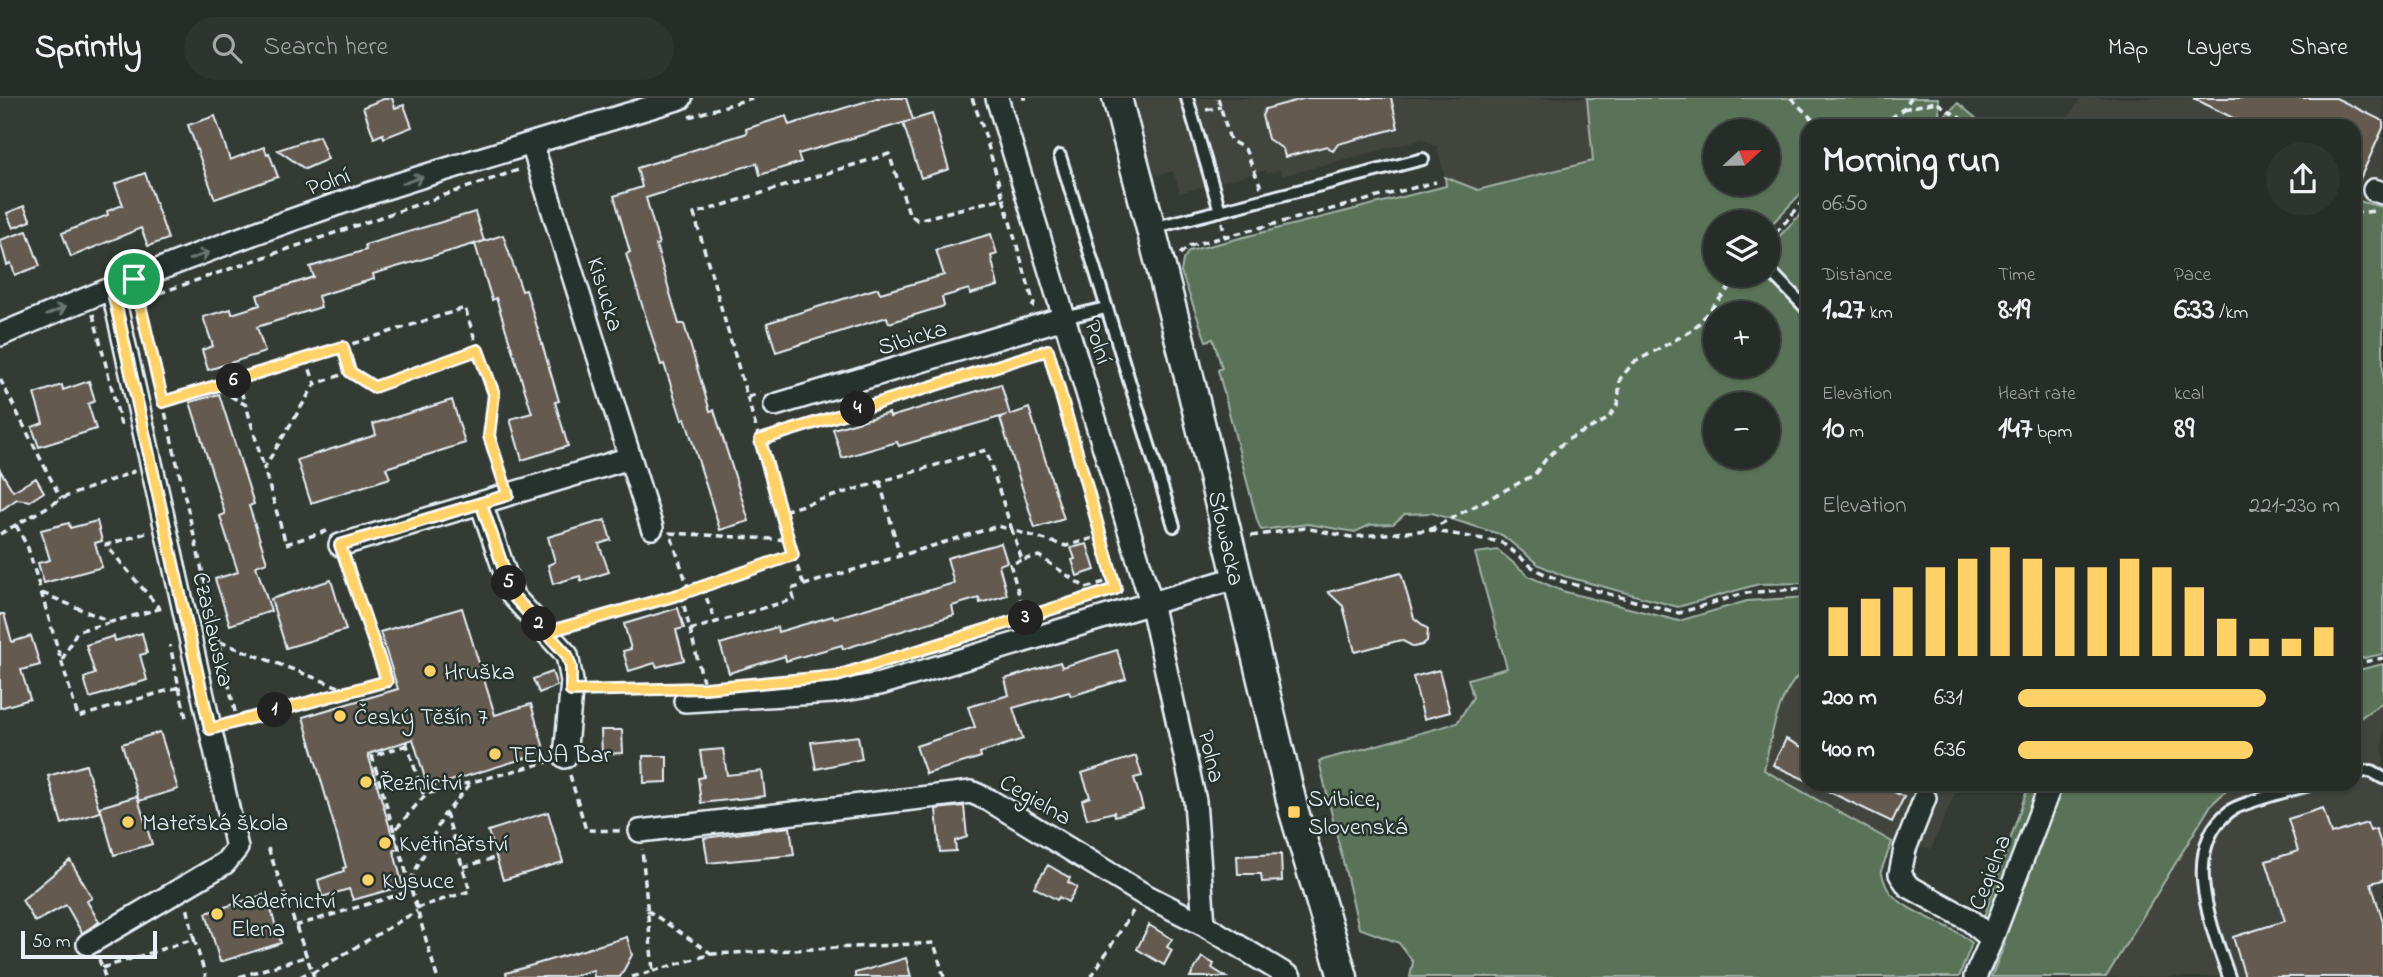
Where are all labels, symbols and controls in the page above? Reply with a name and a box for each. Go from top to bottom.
search box [184,17,674,80]
text: Sprintly [35,24,142,72]
icon: search [208,29,246,67]
text: Search here [264,29,388,67]
text: Map [2108,31,2148,66]
text: Layers [2186,31,2252,66]
text: Share [2290,31,2348,66]
north arrow [1703,119,1780,196]
map controls [1703,119,1780,469]
text: Morning run [1822,134,2000,190]
button: share [2266,142,2340,216]
street label: Polní [302,160,356,207]
one-way arrow [402,172,424,185]
text: 06:50 [1822,188,1867,221]
button: layers [1703,210,1780,287]
one-way arrow [187,248,209,261]
pin [104,249,164,309]
street label: Kisucka [576,253,631,336]
icon: arrive [115,260,153,298]
text: Distance [1822,262,1892,289]
text: Time [1998,262,2036,289]
text: Pace [2174,262,2211,289]
text: 1.27 [1822,289,1865,333]
text: 8:19 [1998,289,2030,333]
text: 6:33 [2174,289,2215,333]
text: km [1865,300,1893,327]
text: /km [2215,300,2248,327]
button: + [1703,301,1780,378]
one-way arrow [45,304,66,317]
street label: Sibicka [874,312,952,366]
street label: Polní [1073,316,1120,369]
pin: 6 [216,364,252,398]
text: 6 [229,367,238,394]
text: Elevation [1822,381,1892,408]
text: Heart rate [1998,381,2076,408]
text: kcal [2174,381,2204,408]
pin: 4 [840,392,876,426]
button: − [1703,392,1780,469]
text: 4 [854,395,861,422]
text: 10 [1822,408,1845,452]
text: 147 [1998,408,2032,452]
text: 89 [2174,408,2194,452]
text: m [1845,419,1864,446]
text: bpm [2032,419,2072,446]
street label: Słowacka [1197,488,1252,589]
text: Elevation [1822,490,1907,523]
text: 221–230 m [2249,490,2340,523]
pin: 5 [491,566,526,601]
street label: Czaslawska [181,569,242,690]
text: 5 [503,569,514,596]
pin: 3 [1009,601,1044,636]
text: 3 [1022,604,1029,631]
pin: 2 [522,606,556,642]
text: 2 [534,610,543,637]
place label: Hruška [444,656,515,691]
marker: Hruška [422,663,438,679]
text: 200 m [1822,682,1877,715]
text: 6:31 [1934,682,1963,715]
pin: 1 [258,692,292,728]
text: 1 [271,696,278,723]
place label: Český Těšín 7 [354,701,488,737]
marker: Český Těšín 7 [332,708,348,724]
street label: Polna [1187,727,1233,786]
text: 400 m [1822,734,1875,767]
text: 6:36 [1934,734,1966,767]
place label: TENA Bar [509,739,611,774]
marker: TENA Bar [487,746,503,762]
street label: Cegielna [992,766,1078,836]
place label: Řeznictví [380,767,463,802]
marker: Řeznictví [358,774,374,790]
place label: Svibice, Slovenská [1308,783,1407,846]
marker: Svibice, Slovenská [1286,804,1302,820]
place label: Mateřská škola [142,807,288,842]
marker: Mateřská škola [120,814,136,830]
place label: Květinářství [399,828,508,863]
street label: Cegielna [1961,830,2022,916]
marker: Květinářství [377,835,393,851]
place label: Kysuce [382,865,455,901]
marker: Kysuce [360,872,376,888]
place label: Kadeřnictví Elena [231,885,336,948]
marker: Kadeřnictví Elena [209,906,225,922]
scale bar [21,928,158,960]
text: 50 m [32,929,71,956]

